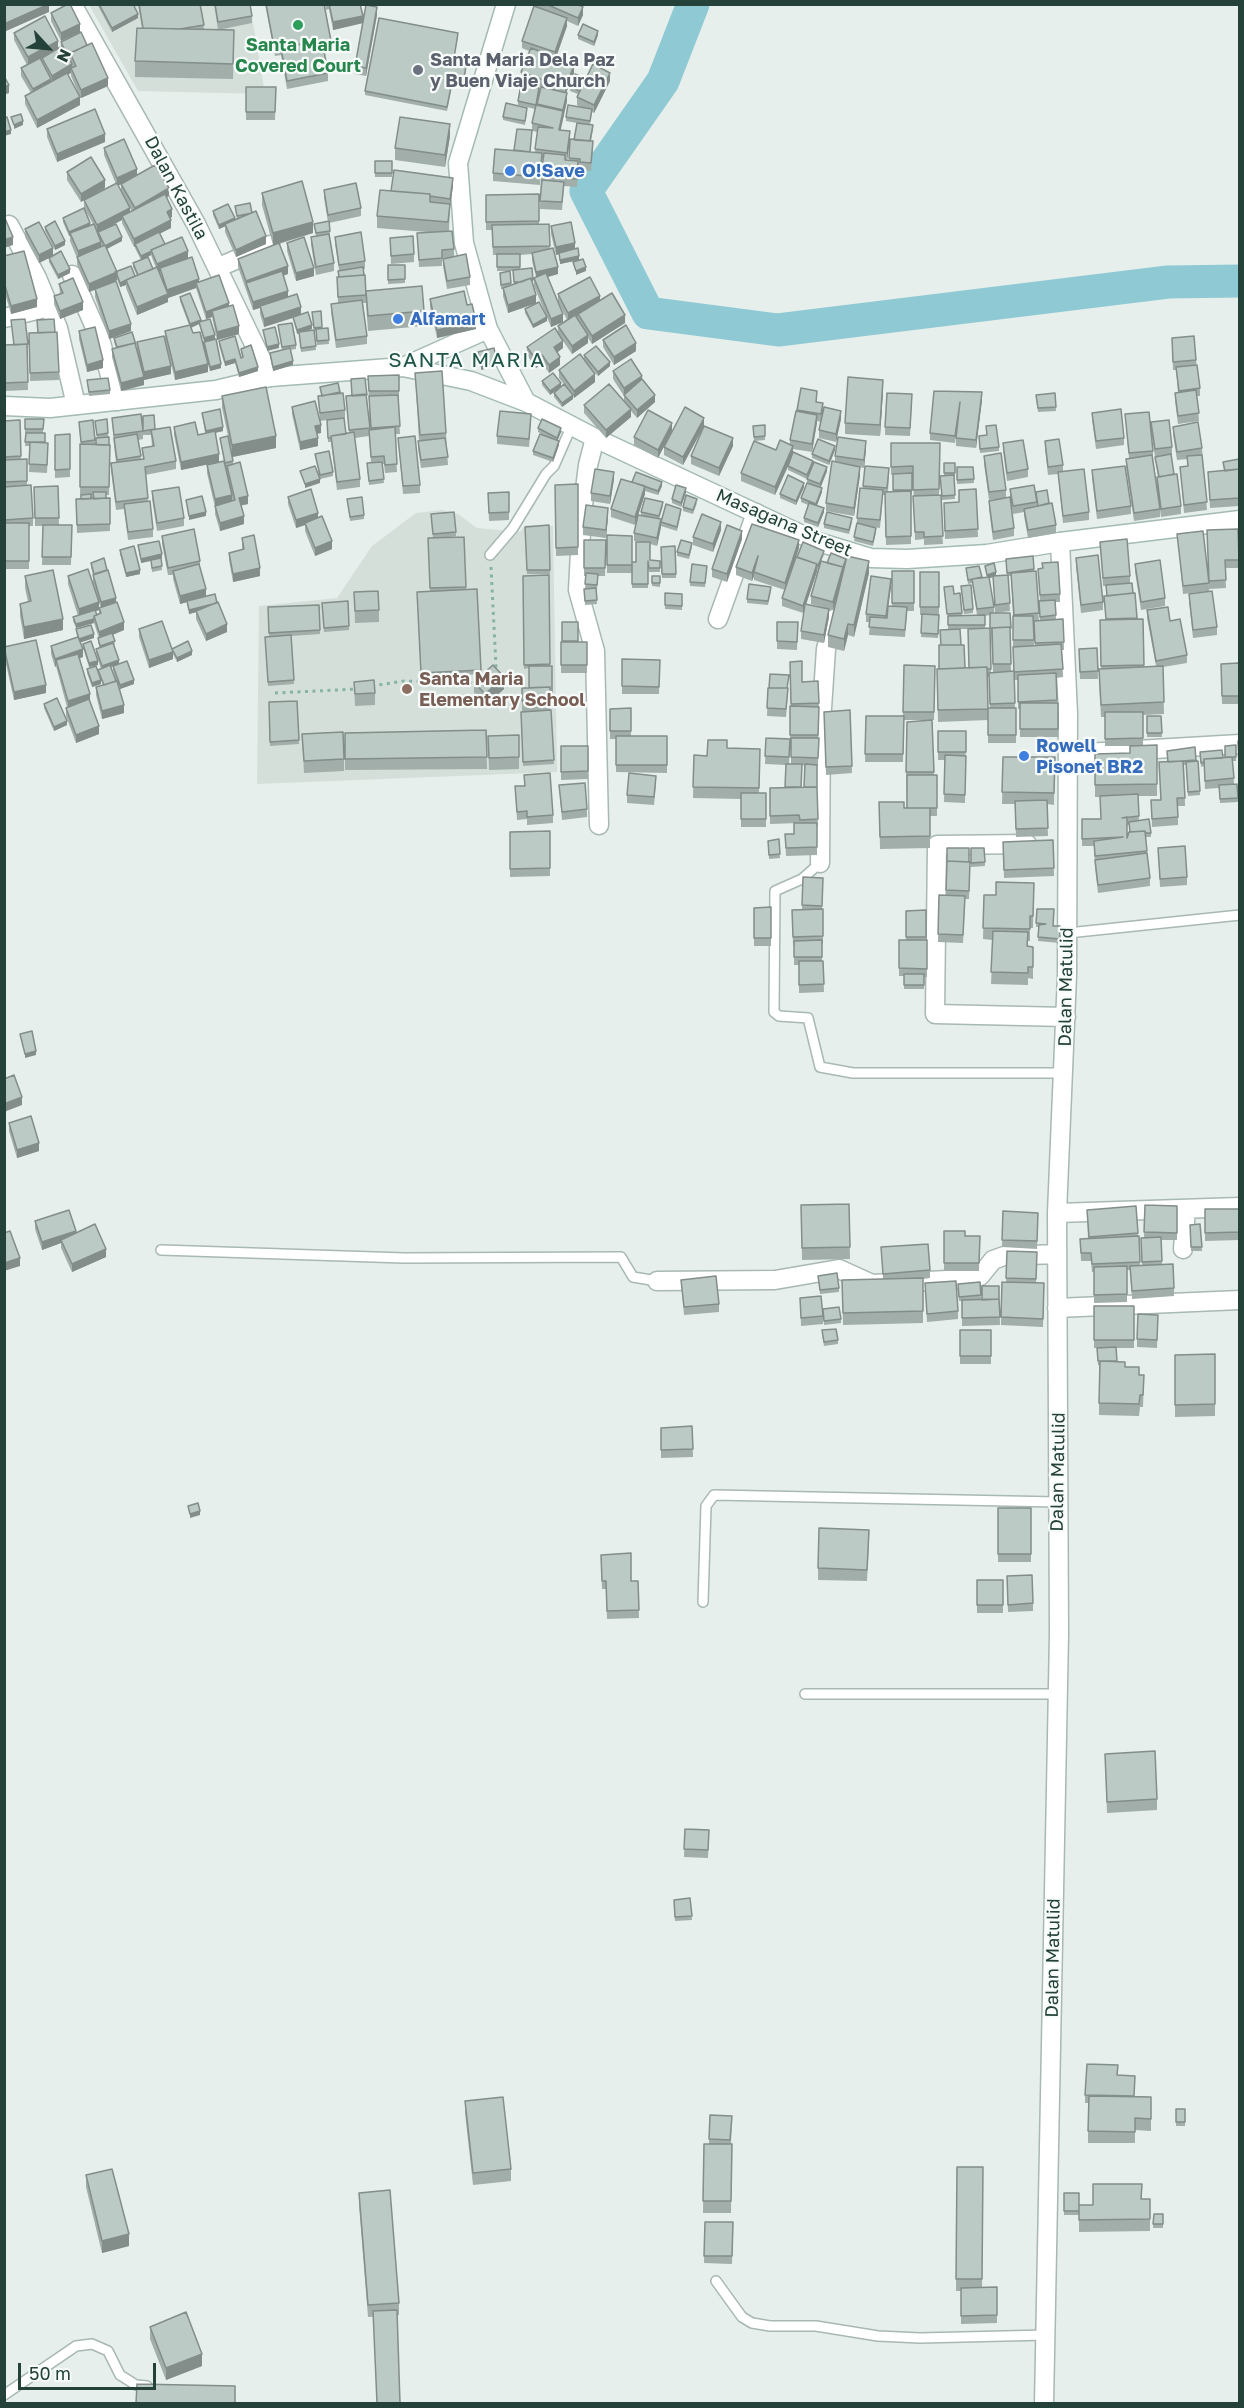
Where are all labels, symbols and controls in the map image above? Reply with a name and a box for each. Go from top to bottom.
north arrow [18,18,78,78]
marker: Santa Maria Covered Court [291,18,305,32]
place label: Santa Maria Covered Court [235,34,361,76]
text: N [53,46,76,66]
place label: Santa Maria Dela Paz y Buen Viaje Church [430,49,615,92]
marker: Santa Maria Dela Paz y Buen Viaje Church [411,63,425,77]
street label: Dalan Kastila [140,133,212,243]
place label: O!Save [522,160,585,182]
marker: O!Save [503,164,517,178]
place label: Alfamart [410,308,486,330]
marker: Alfamart [391,312,405,326]
district label: SANTA MARIA [388,347,546,373]
street label: Masagana Street [713,485,855,561]
place label: Santa Maria Elementary School [419,668,585,710]
marker: Santa Maria Elementary School [400,682,414,696]
place label: Rowell Pisonet BR2 [1036,735,1143,777]
marker: Rowell Pisonet BR2 [1017,749,1031,763]
street label: Dalan Matulid [1054,927,1078,1047]
street label: Dalan Matulid [1046,1412,1070,1532]
street label: Dalan Matulid [1041,1898,1065,2018]
scale bar [21,2351,159,2389]
text: 50 m [29,2362,71,2384]

